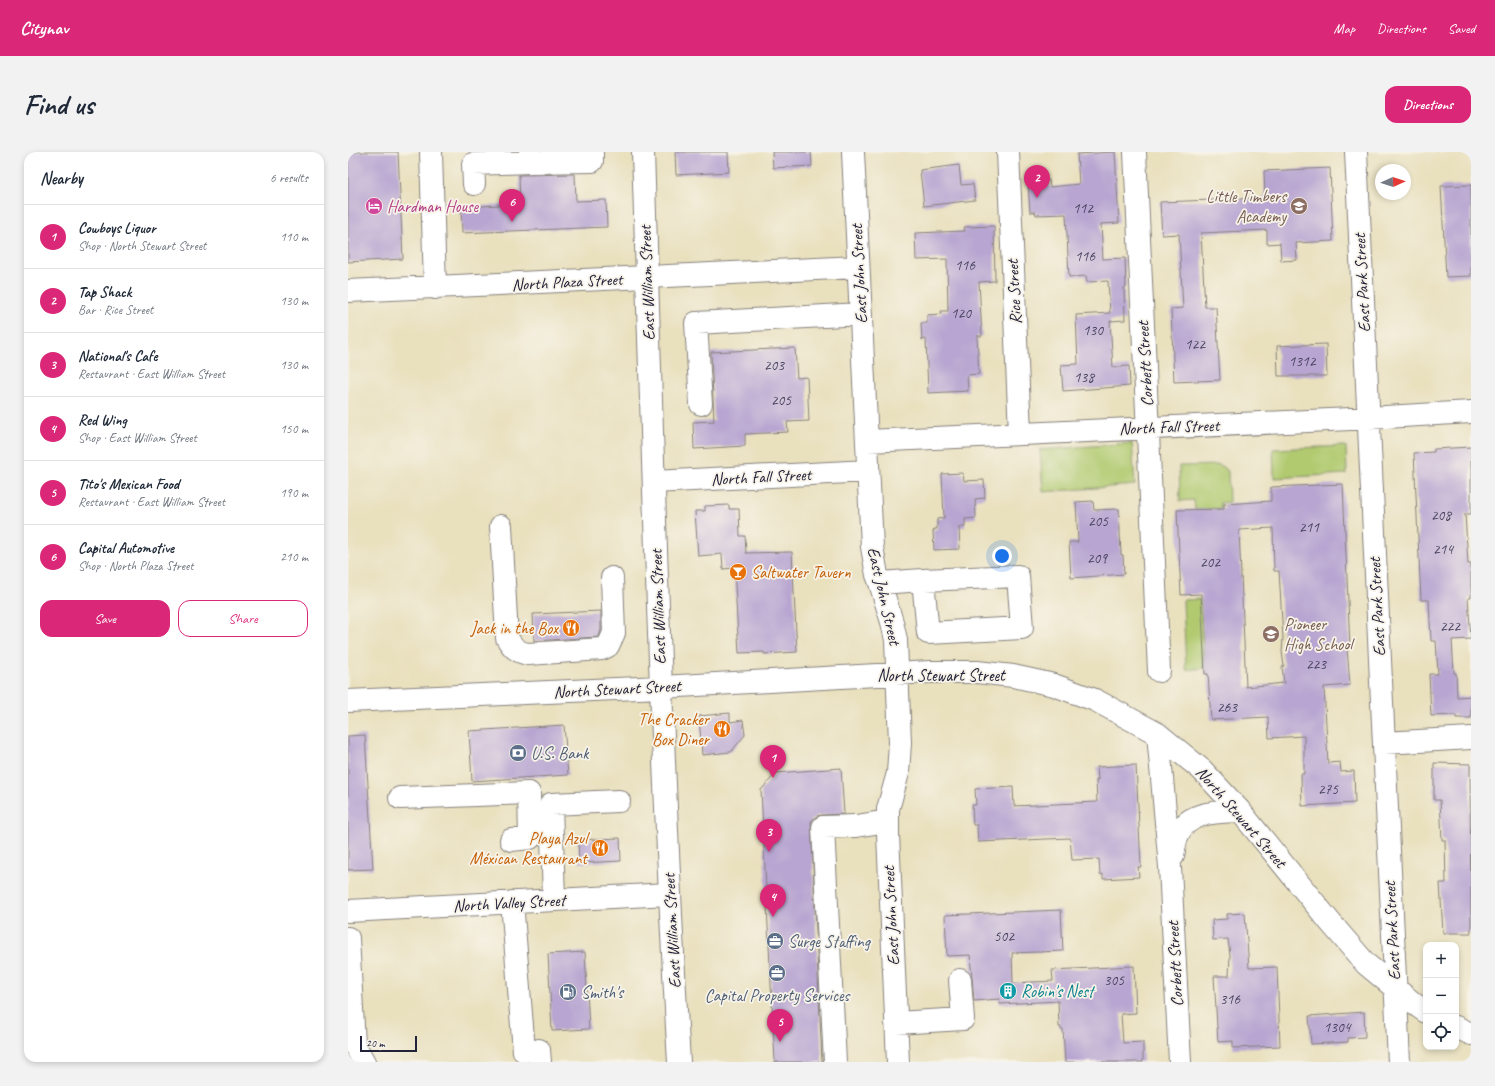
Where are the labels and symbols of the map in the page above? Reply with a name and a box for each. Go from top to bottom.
north arrow [1375,164,1411,200]
pin: 2 [1024,165,1050,198]
place label: Little Timbers Academy [1206,186,1288,227]
pin: 6 [499,189,525,222]
hotel icon: Hardman House [364,196,384,216]
place label: Hardman House [387,196,480,217]
school or university icon: Little Timbers Academy [1289,196,1309,216]
house number: 112 [1073,199,1094,218]
street label: East John Street [846,221,872,324]
street label: East William Street [634,223,659,341]
street label: East Park Street [1349,231,1375,333]
house number: 116 [1075,247,1096,266]
house number: 116 [955,256,976,275]
street label: Rice Street [1002,257,1026,325]
street label: North Plaza Street [511,268,625,295]
house number: 120 [951,304,972,323]
street label: Corbett Street [1132,319,1158,407]
house number: 130 [1083,321,1104,340]
house number: 122 [1185,335,1206,354]
house number: 1312 [1288,352,1317,371]
house number: 203 [764,356,785,375]
house number: 138 [1074,368,1095,387]
house number: 205 [771,391,792,410]
street label: North Fall Street [1119,415,1222,439]
street label: North Fall Street [710,464,814,490]
house number: 208 [1431,506,1452,525]
house number: 205 [1088,512,1109,531]
house number: 211 [1299,518,1320,537]
house number: 214 [1433,540,1454,559]
street label: East John Street [863,545,906,649]
your location [992,546,1012,566]
street label: East William Street [645,547,670,665]
house number: 209 [1087,549,1108,568]
house number: 202 [1200,553,1221,572]
street label: East Park Street [1364,555,1390,657]
bar icon: Saltwater Tavern [728,562,748,582]
place label: Saltwater Tavern [751,562,851,583]
place label: Pioneer High School [1284,614,1355,655]
house number: 222 [1440,617,1461,636]
place label: Jack in the Box [470,618,559,639]
restaurant icon: Jack in the Box [561,618,581,638]
school or university icon: Pioneer High School [1261,624,1281,644]
house number: 223 [1306,655,1327,674]
street label: North Stewart Street [877,665,1007,686]
street label: North Stewart Street [553,675,683,703]
house number: 263 [1217,698,1238,717]
place label: The Cracker Box Diner [638,709,711,750]
restaurant icon: The Cracker Box Diner [712,719,732,739]
bank icon: U.S. Bank [508,743,528,763]
place label: U.S. Bank [531,743,590,764]
pin: 1 [760,745,786,778]
street label: North Stewart Street [1191,762,1292,874]
house number: 275 [1318,780,1339,799]
pin: 3 [756,819,782,852]
place label: Playa Azul Méxican Restaurant [470,828,590,869]
restaurant icon: Playa Azul Méxican Restaurant [590,838,610,858]
street label: East John Street [878,863,904,966]
street label: East William Street [658,871,685,989]
street label: East Park Street [1379,879,1405,981]
pin: 4 [760,884,786,917]
street label: North Valley Street [452,889,568,916]
street label: Corbett Street [1162,919,1188,1007]
house number: 502 [994,927,1015,946]
office icon: Surge Staffing [765,931,785,951]
place label: Surge Staffing [788,931,872,952]
office icon: Capital Property Services [767,963,787,983]
house number: 305 [1104,971,1125,990]
building icon: Robin's Nest [998,981,1018,1001]
place label: Robin's Nest [1021,981,1096,1002]
fuel station icon: Smith's [558,982,578,1002]
place label: Smith's [581,982,625,1003]
place label: Capital Property Services [705,985,851,1006]
house number: 316 [1220,990,1241,1009]
pin: 5 [767,1009,793,1042]
house number: 1304 [1323,1018,1352,1037]
scale bar [360,1034,417,1053]

